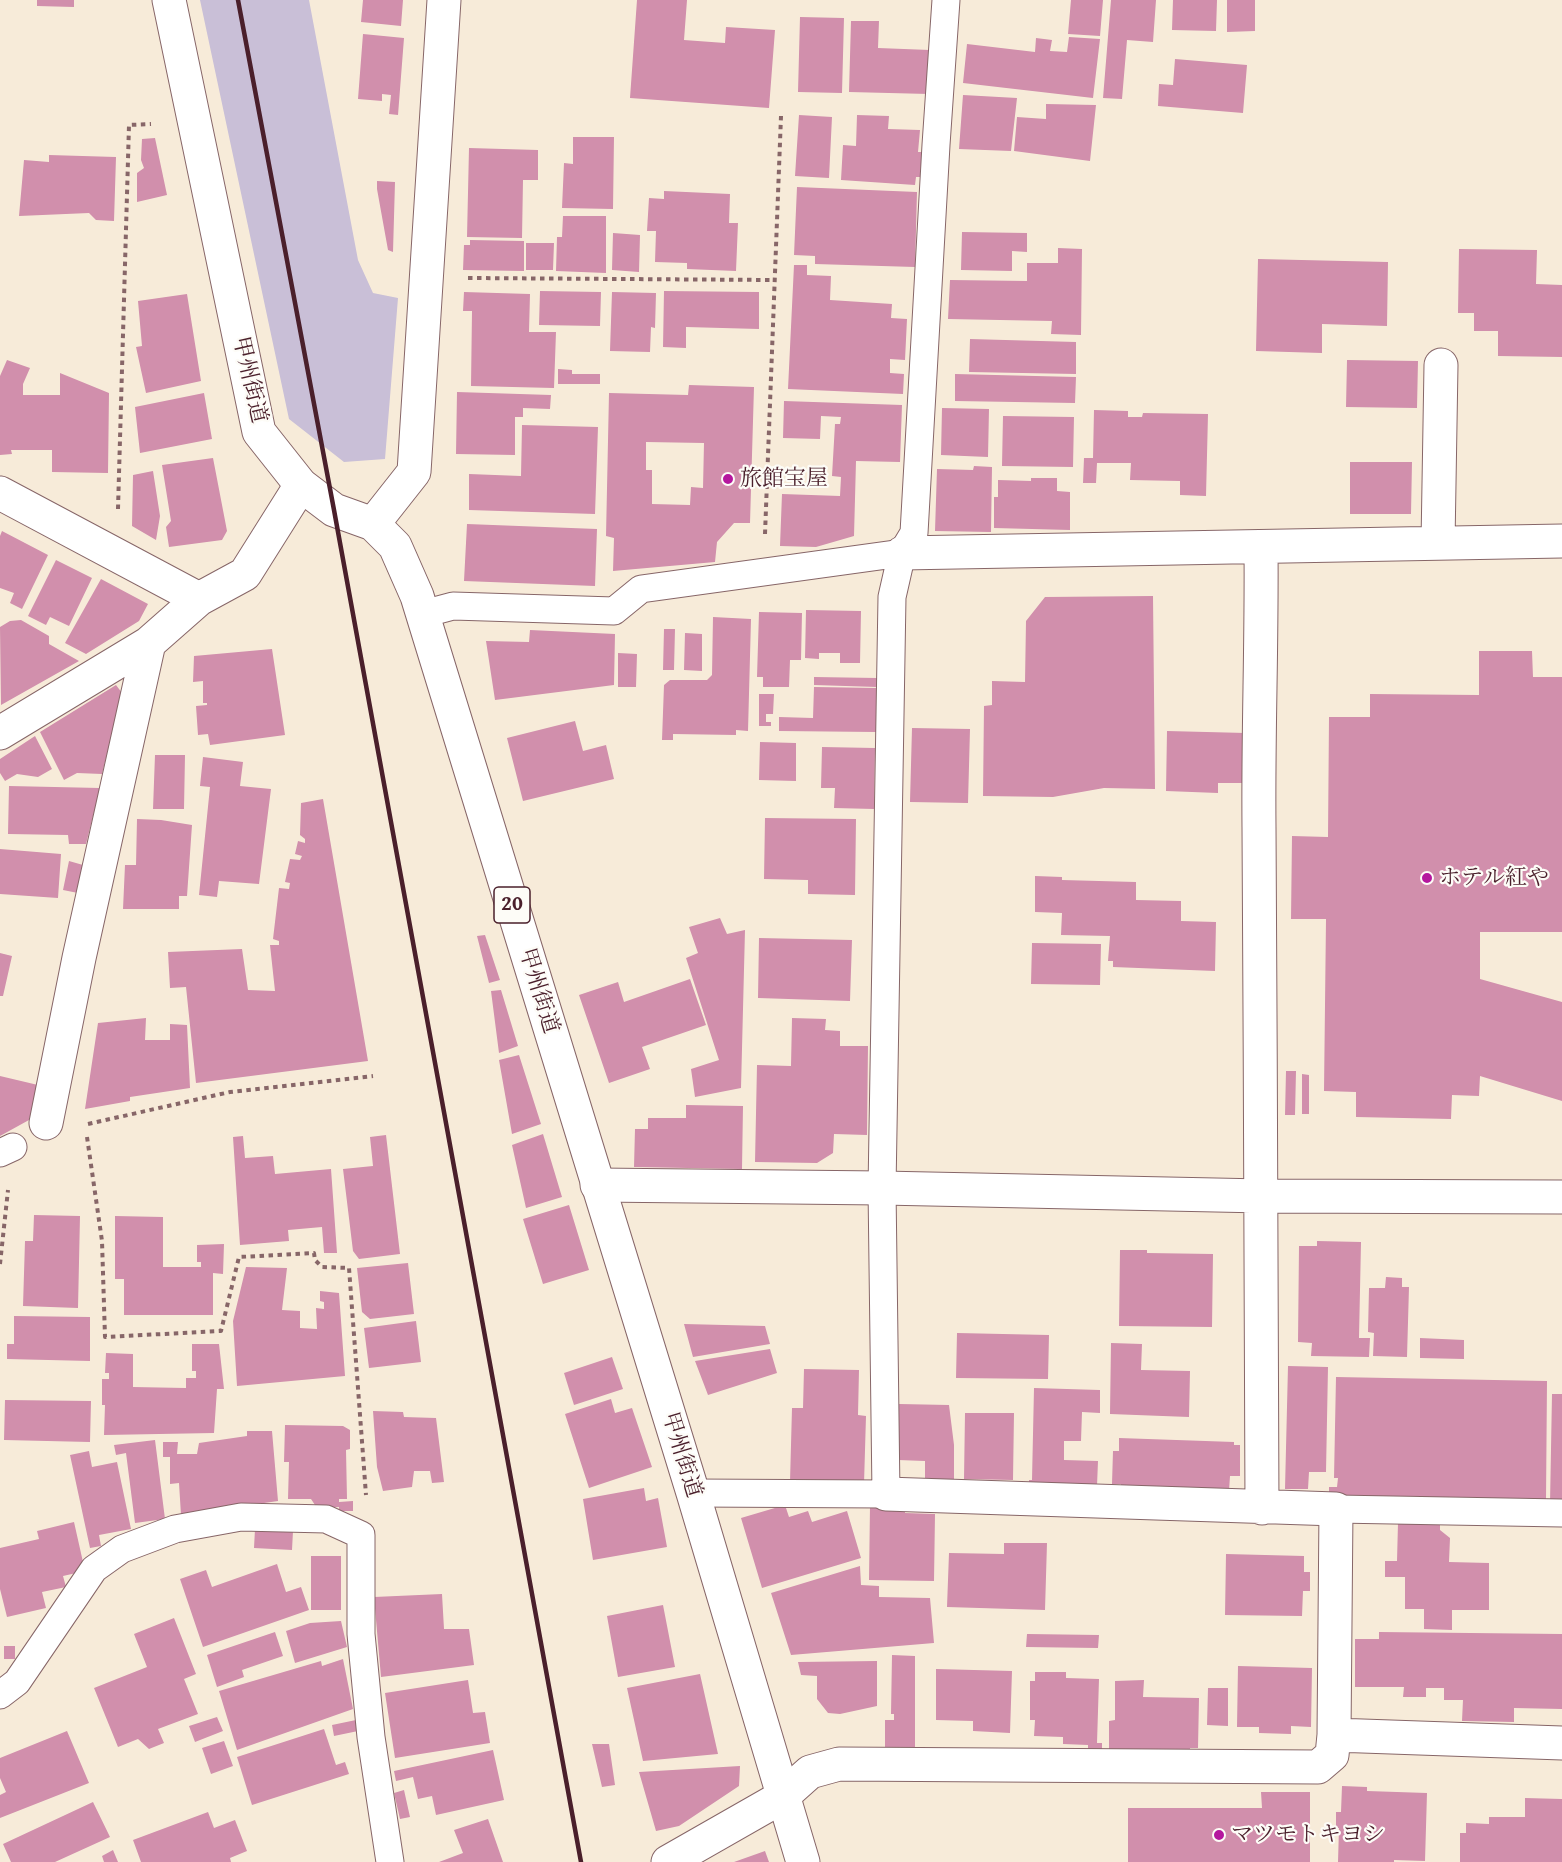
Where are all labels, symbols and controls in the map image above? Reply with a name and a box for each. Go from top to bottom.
street label: 甲州街道 [226,334,272,426]
place label: 旅館宝屋 [740,466,828,492]
marker: 旅館宝屋 [721,472,735,486]
place label: ホテル紅や [1439,865,1549,891]
marker: ホテル紅や [1420,871,1434,885]
road number: 20 [494,887,530,923]
street label: 甲州街道 [513,945,563,1037]
street label: 甲州街道 [656,1409,706,1501]
place label: マツモトキヨシ [1231,1822,1385,1848]
marker: マツモトキヨシ [1212,1828,1226,1842]

